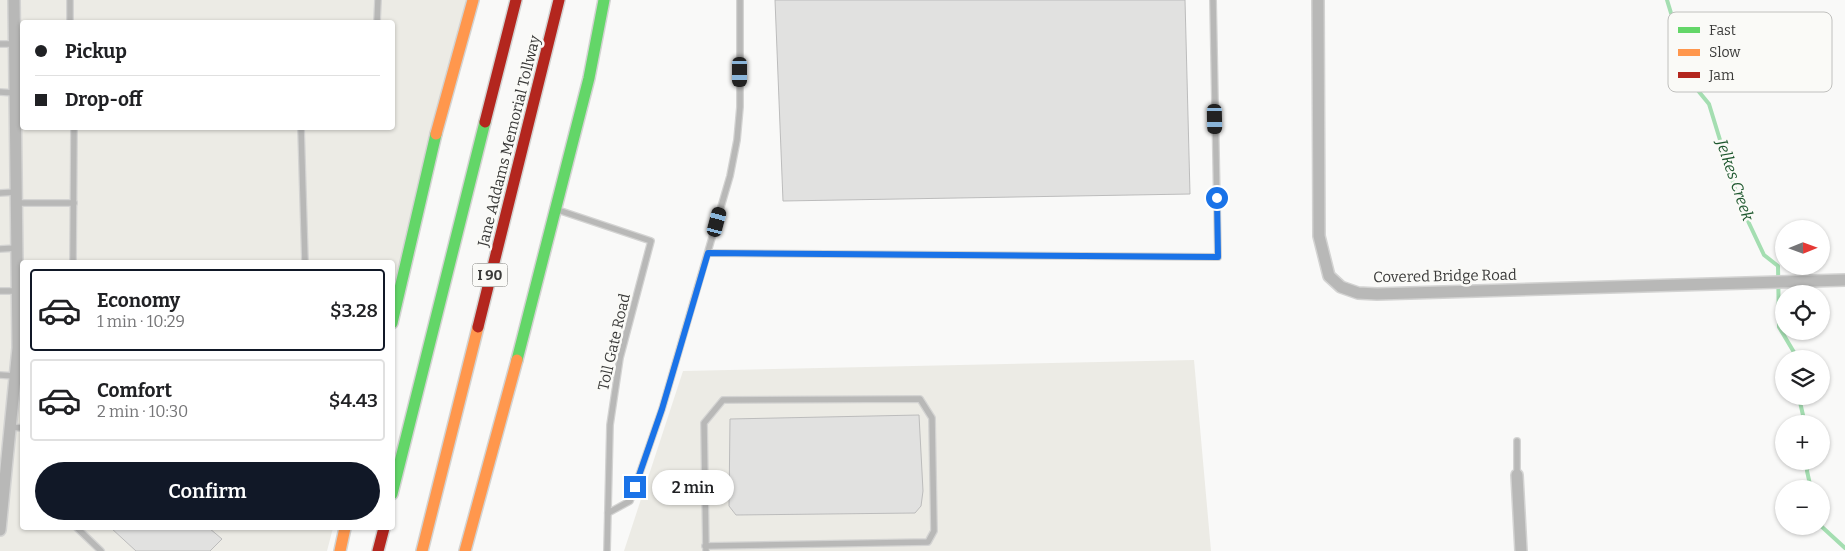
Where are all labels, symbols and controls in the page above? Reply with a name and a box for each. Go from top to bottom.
legend [1668,12,1832,92]
text: Fast [1709,22,1736,39]
street label: Jane Addams Memorial Tollway [474,33,544,249]
text: Pickup [65,40,127,63]
text: Slow [1709,44,1741,61]
car [732,57,747,87]
text: Jam [1708,67,1735,84]
text: Drop-off [65,88,143,111]
car [1207,104,1222,134]
water label: Jelkes Creek [1712,135,1758,224]
route start [1206,187,1228,209]
car [705,206,728,238]
north arrow [1775,220,1830,275]
map controls [1775,220,1830,535]
road number: I 90 [472,264,508,286]
street label: Covered Bridge Road [1373,266,1517,286]
button: locate [1775,285,1830,340]
icon: car [37,288,82,333]
text: Economy [97,289,180,312]
street label: Toll Gate Road [594,292,634,392]
text: $3.28 [330,299,378,322]
text: 1 min · 10:29 [97,312,185,331]
button: layers [1775,350,1830,405]
icon: car [37,378,82,423]
text: Comfort [97,379,172,402]
text: $4.43 [329,389,378,412]
text: 2 min · 10:30 [97,402,188,421]
button: + [1775,415,1830,470]
button: Confirm [35,462,380,520]
callout: 2 min [652,470,735,504]
route end [624,476,646,498]
text: 2 min [672,478,714,497]
button: − [1775,480,1830,535]

